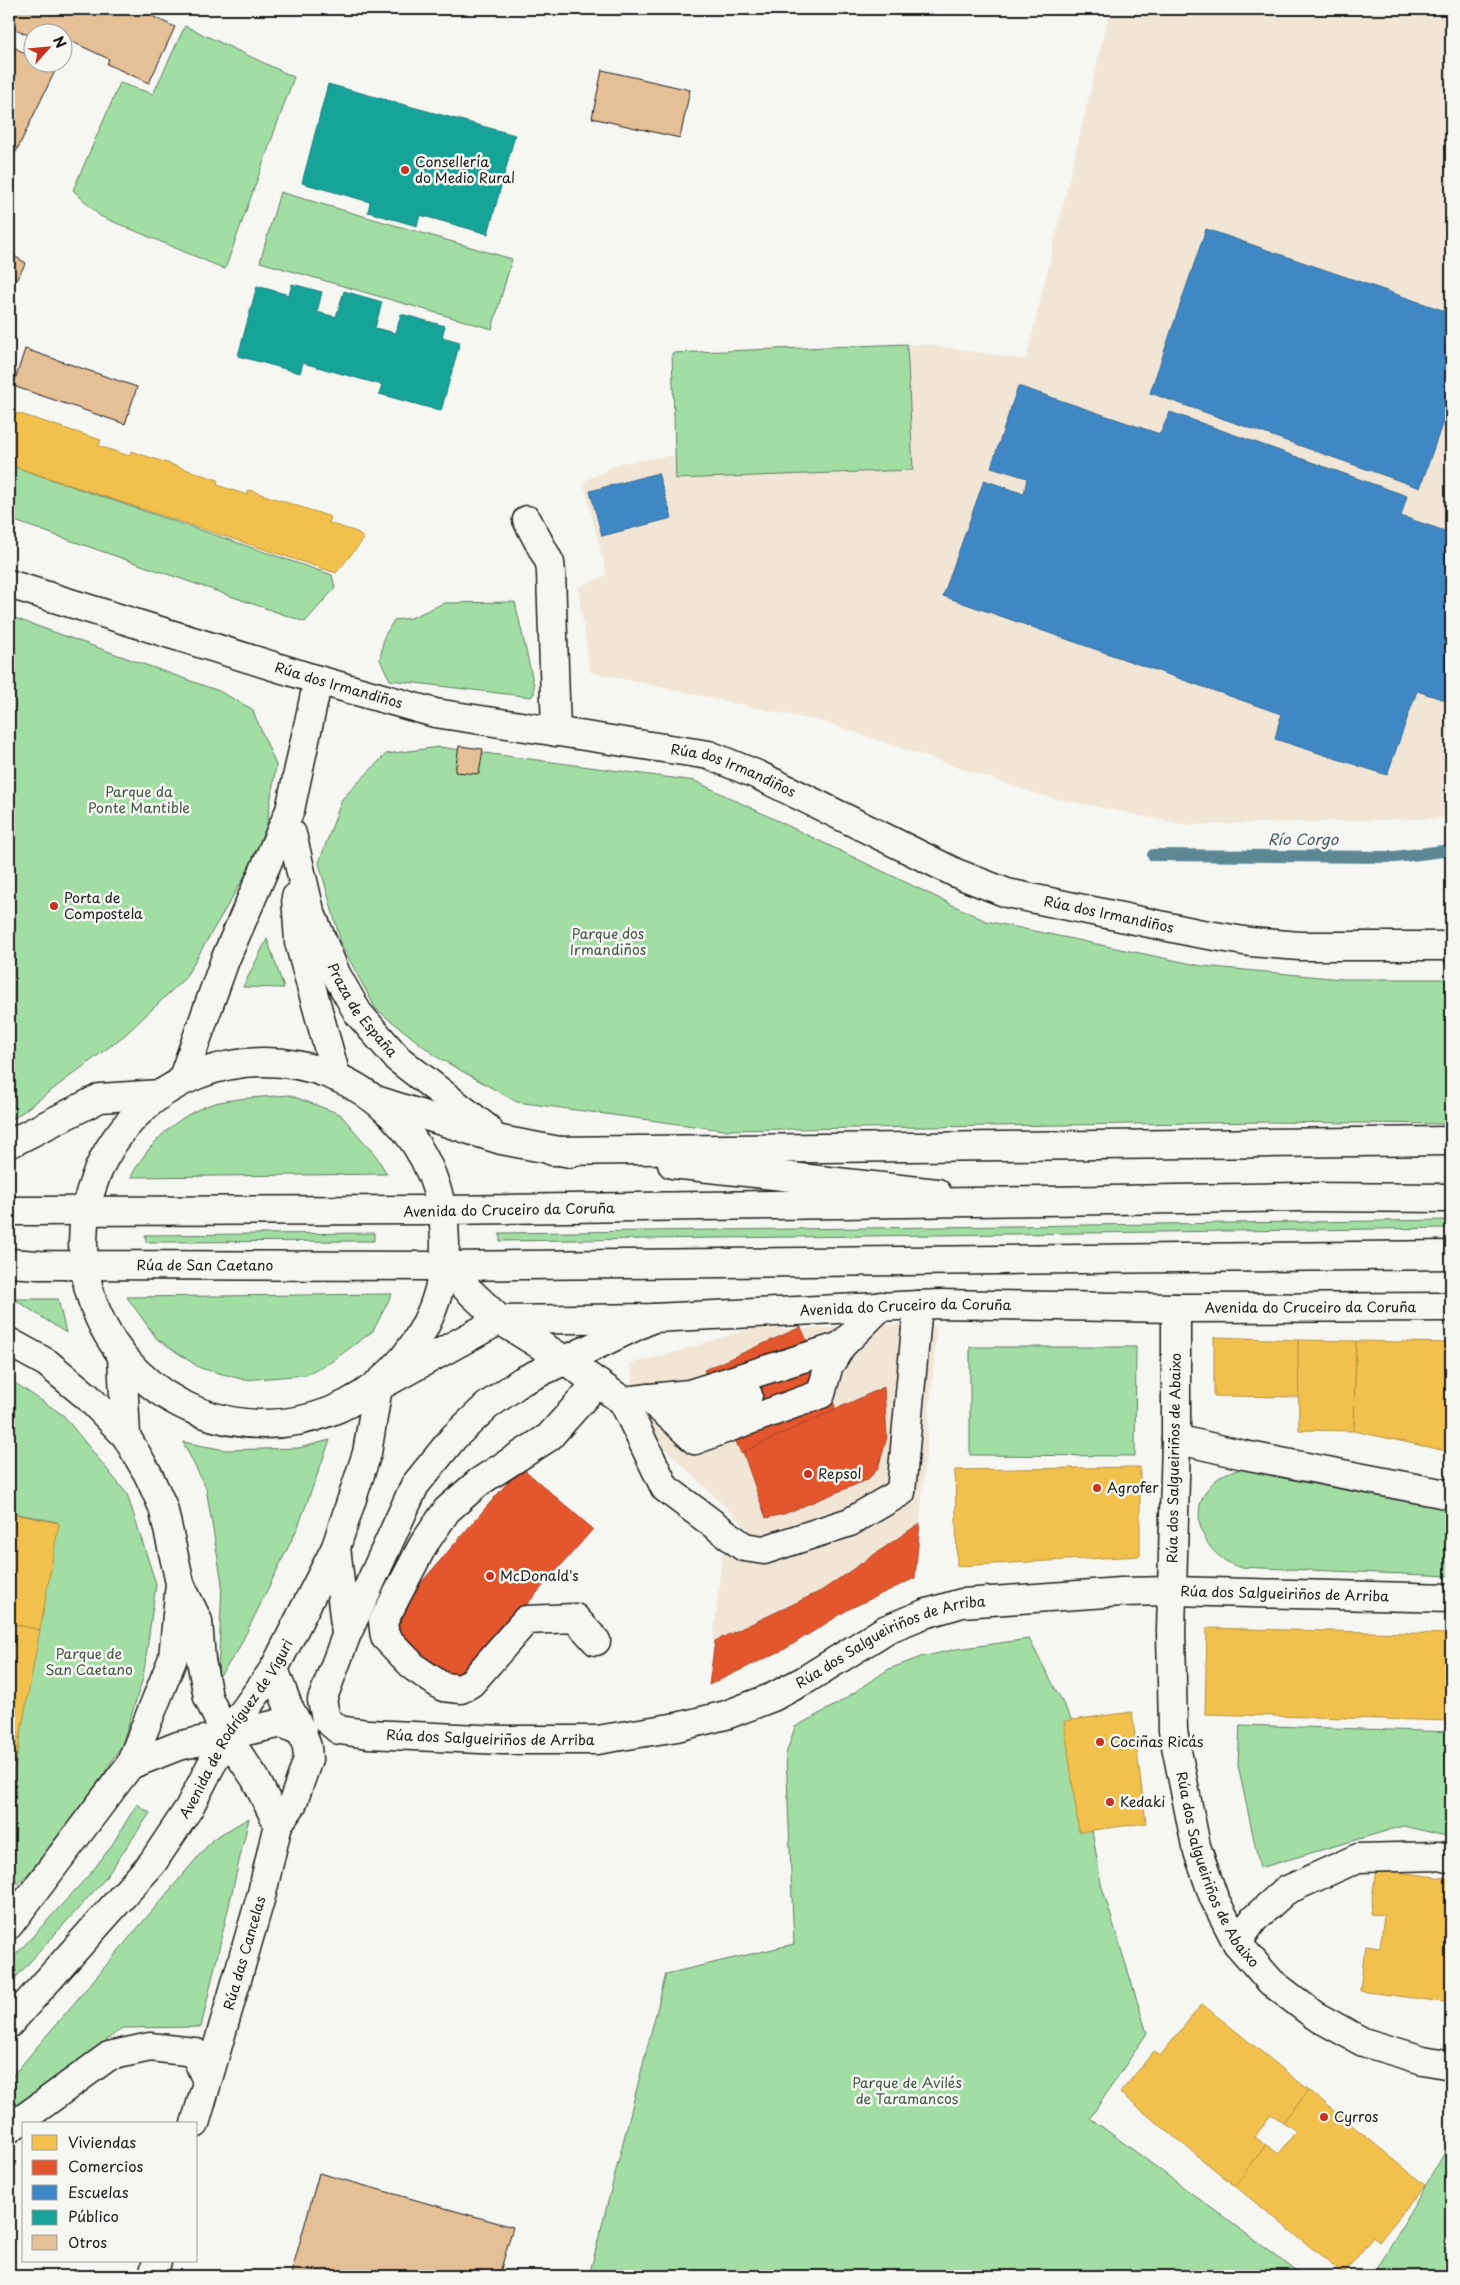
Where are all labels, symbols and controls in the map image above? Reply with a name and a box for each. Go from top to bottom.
north arrow [22,22,72,72]
text: N [48,32,72,52]
place label: Consellería do Medio Rural [415,151,515,188]
marker: Consellería do Medio Rural [399,164,411,176]
street label: Rúa dos Irmandiños [272,656,405,713]
street label: Rúa dos Irmandiños [669,738,800,802]
park label: Parque da Ponte Mantible [88,781,190,818]
water label: Río Corgo [1268,827,1340,850]
place label: Porta de Compostela [64,887,143,924]
street label: Rúa dos Irmandiños [1042,890,1176,938]
marker: Porta de Compostela [48,900,60,912]
park label: Parque dos Irmandiños [570,923,646,960]
street label: Praza de España [323,960,403,1062]
street label: Avenida do Cruceiro da Coruña [403,1197,615,1222]
street label: Rúa de San Caetano [137,1254,274,1276]
street label: Avenida do Cruceiro da Coruña [799,1293,1012,1321]
street label: Avenida do Cruceiro da Coruña [1205,1296,1417,1318]
street label: Rúa dos Salgueiriños de Abaixo [1161,1353,1186,1563]
place label: Repsol [818,1463,861,1484]
marker: Repsol [802,1468,814,1480]
place label: Agrofer [1107,1477,1159,1498]
marker: Agrofer [1091,1482,1103,1494]
place label: McDonald's [500,1565,579,1586]
marker: McDonald's [484,1570,496,1582]
street label: Rúa dos Salgueiriños de Arriba [1180,1580,1389,1606]
street label: Rúa dos Salgueiriños de Arriba [792,1590,986,1693]
street label: Avenida de Rodríguez de Viguri [174,1635,298,1823]
park label: Parque de San Caetano [45,1643,133,1680]
street label: Rúa dos Salgueiriños de Arriba [386,1724,595,1750]
place label: Cociñas Ricás [1110,1731,1204,1752]
marker: Cociñas Ricás [1094,1736,1106,1748]
street label: Rúa dos Salgueiriños de Abaixo [1171,1770,1265,1972]
place label: Kedaki [1120,1791,1165,1812]
marker: Kedaki [1104,1796,1116,1808]
street label: Rúa das Cancelas [218,1893,271,2012]
park label: Parque de Avilés de Taramancos [852,2072,962,2109]
place label: Cyrros [1334,2106,1379,2127]
marker: Cyrros [1318,2111,1330,2123]
legend [22,2122,198,2262]
text: Viviendas [68,2130,136,2153]
text: Comercios [68,2154,144,2177]
text: Escuelas [68,2180,129,2203]
text: Público [68,2204,119,2227]
text: Otros [68,2230,107,2253]

